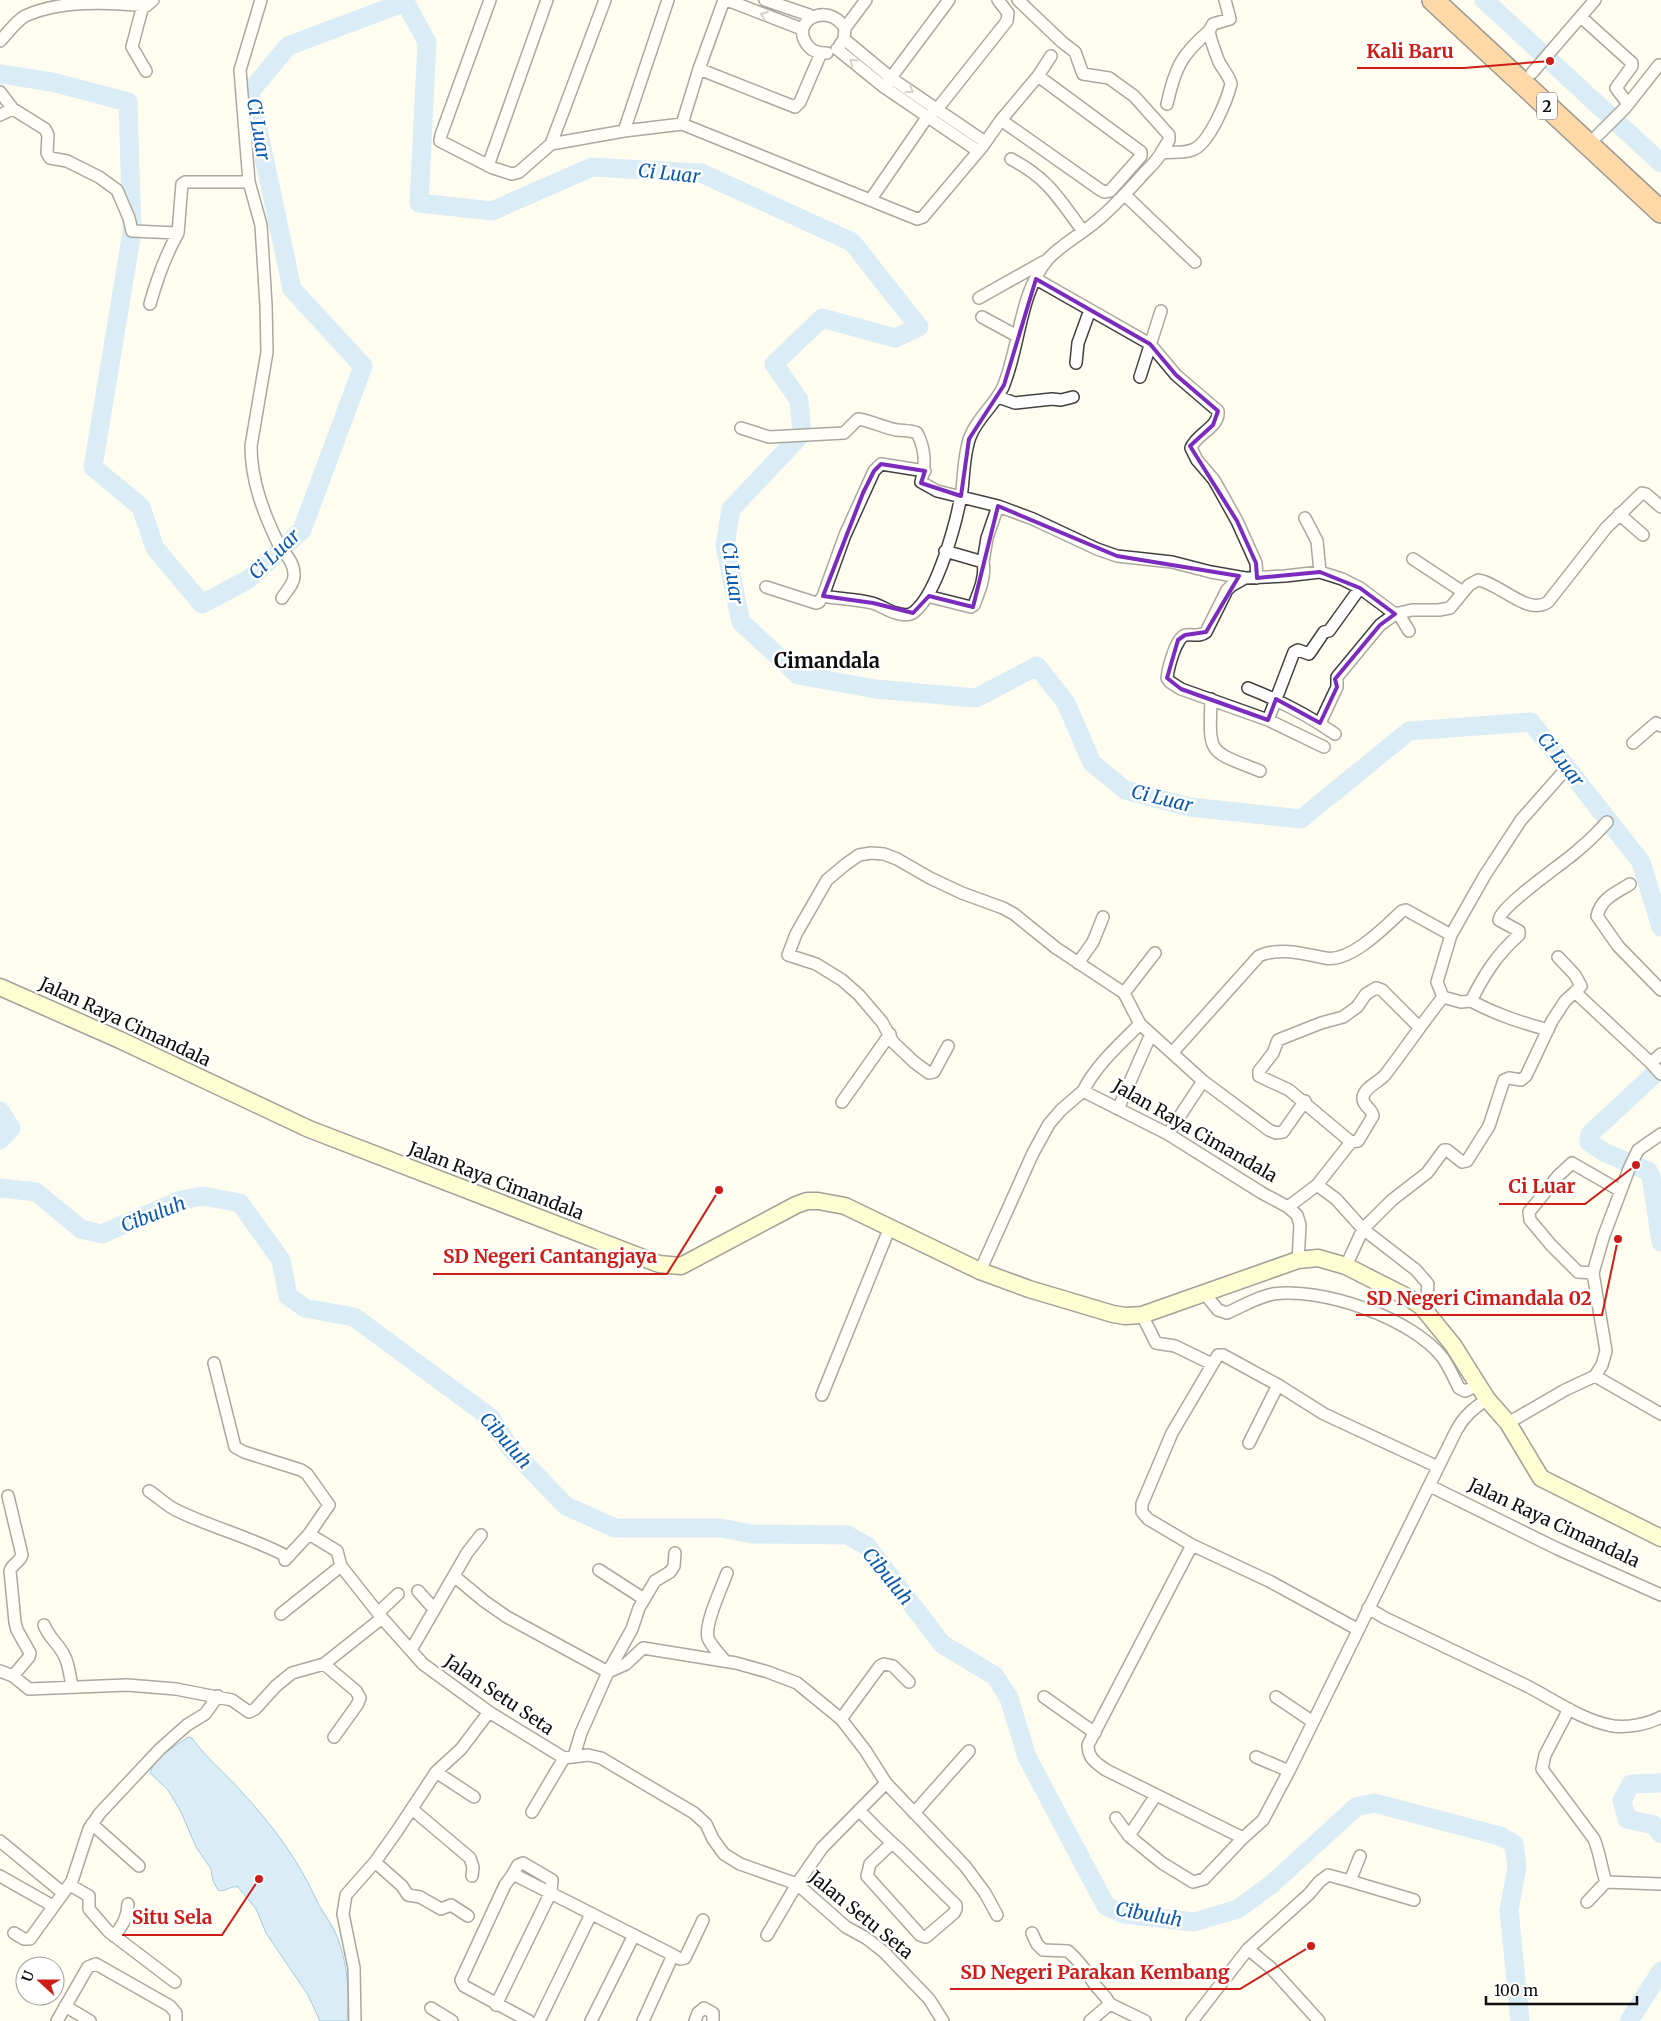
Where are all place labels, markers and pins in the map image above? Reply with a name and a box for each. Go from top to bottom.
callout: Kali Baru [1357,34,1464,68]
callout: Ci Luar [1499,1170,1585,1204]
callout: SD Negeri Cantangjaya [433,1240,667,1274]
callout: SD Negeri Cimandala 02 [1356,1281,1602,1315]
callout: Situ Sela [122,1901,222,1935]
callout: SD Negeri Parakan Kembang [950,1955,1240,1989]

